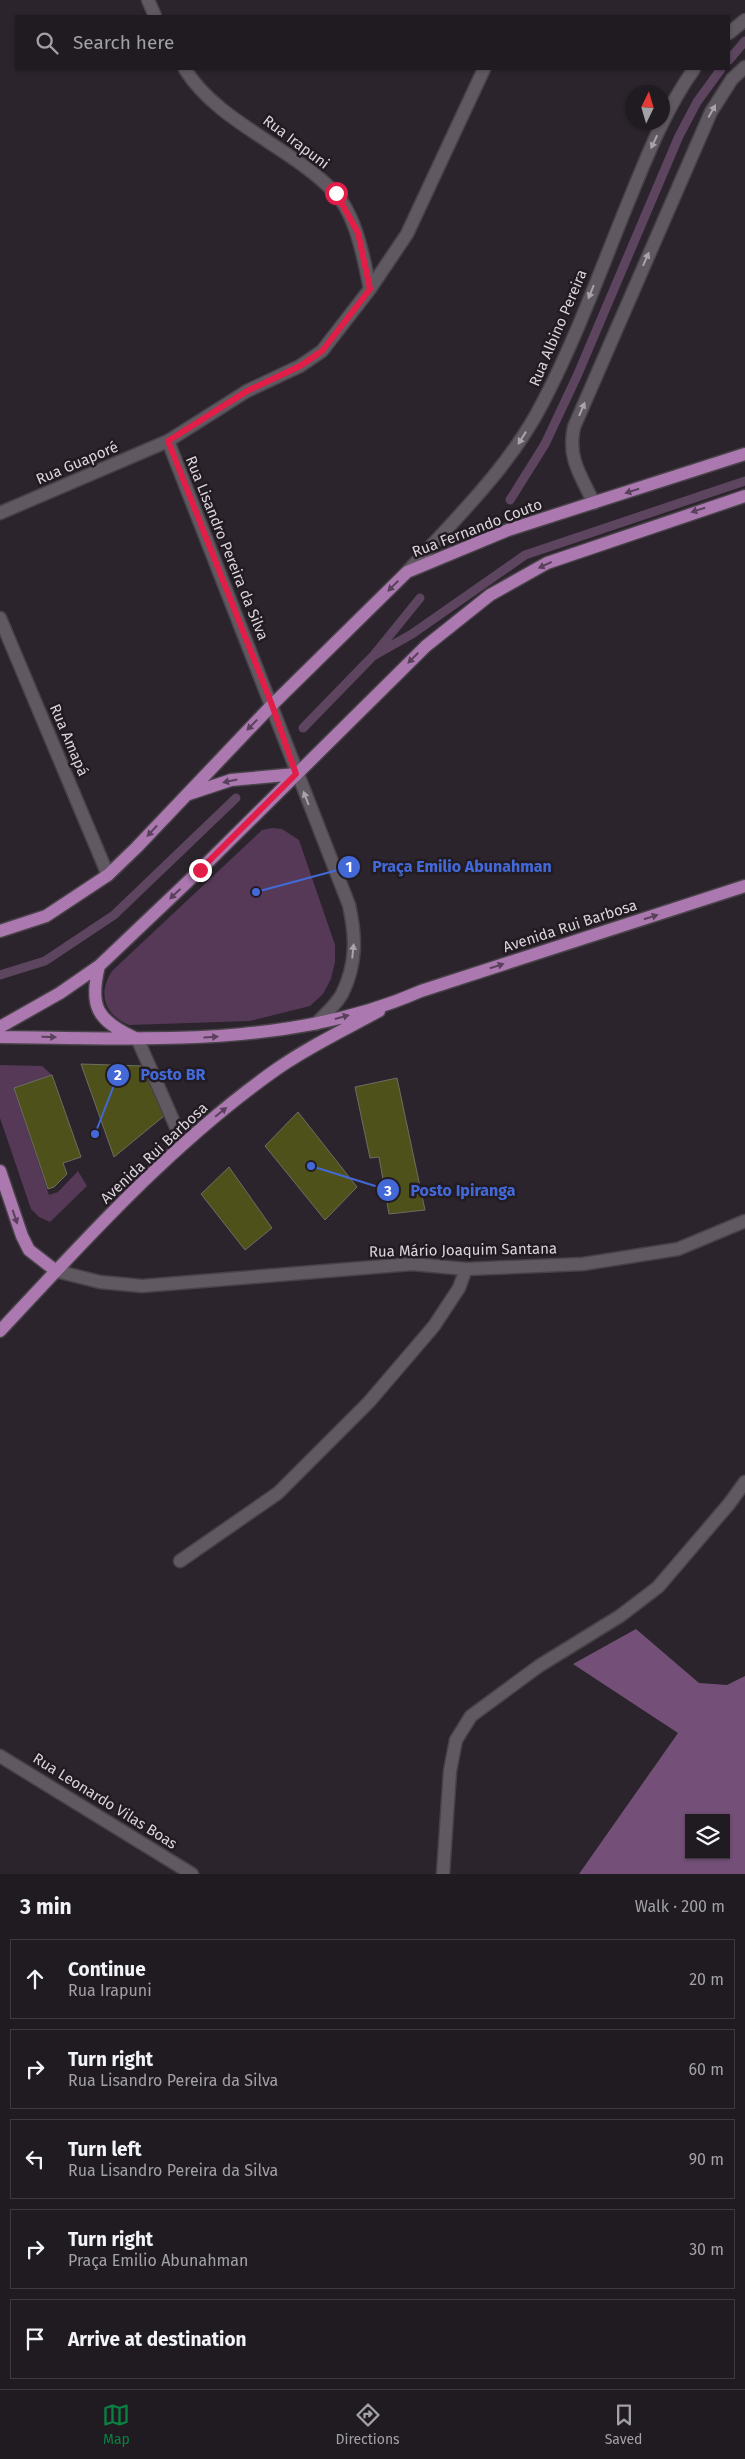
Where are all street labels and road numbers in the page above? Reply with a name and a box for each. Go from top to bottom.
street label: Rua Irapuni [259,111,333,173]
street label: Rua Albino Pereira [525,267,591,389]
street label: Rua Guaporé [33,438,121,488]
street label: Rua Lisandro Pereira da Silva [182,453,272,643]
street label: Rua Fernando Couto [409,495,545,561]
street label: Rua Amapá [46,701,92,779]
street label: Avenida Rui Barbosa [501,896,639,956]
street label: Avenida Rui Barbosa [97,1099,211,1207]
street label: Rua Mário Joaquim Santana [369,1239,557,1261]
street label: Rua Leonardo Vilas Boas [30,1749,180,1853]

